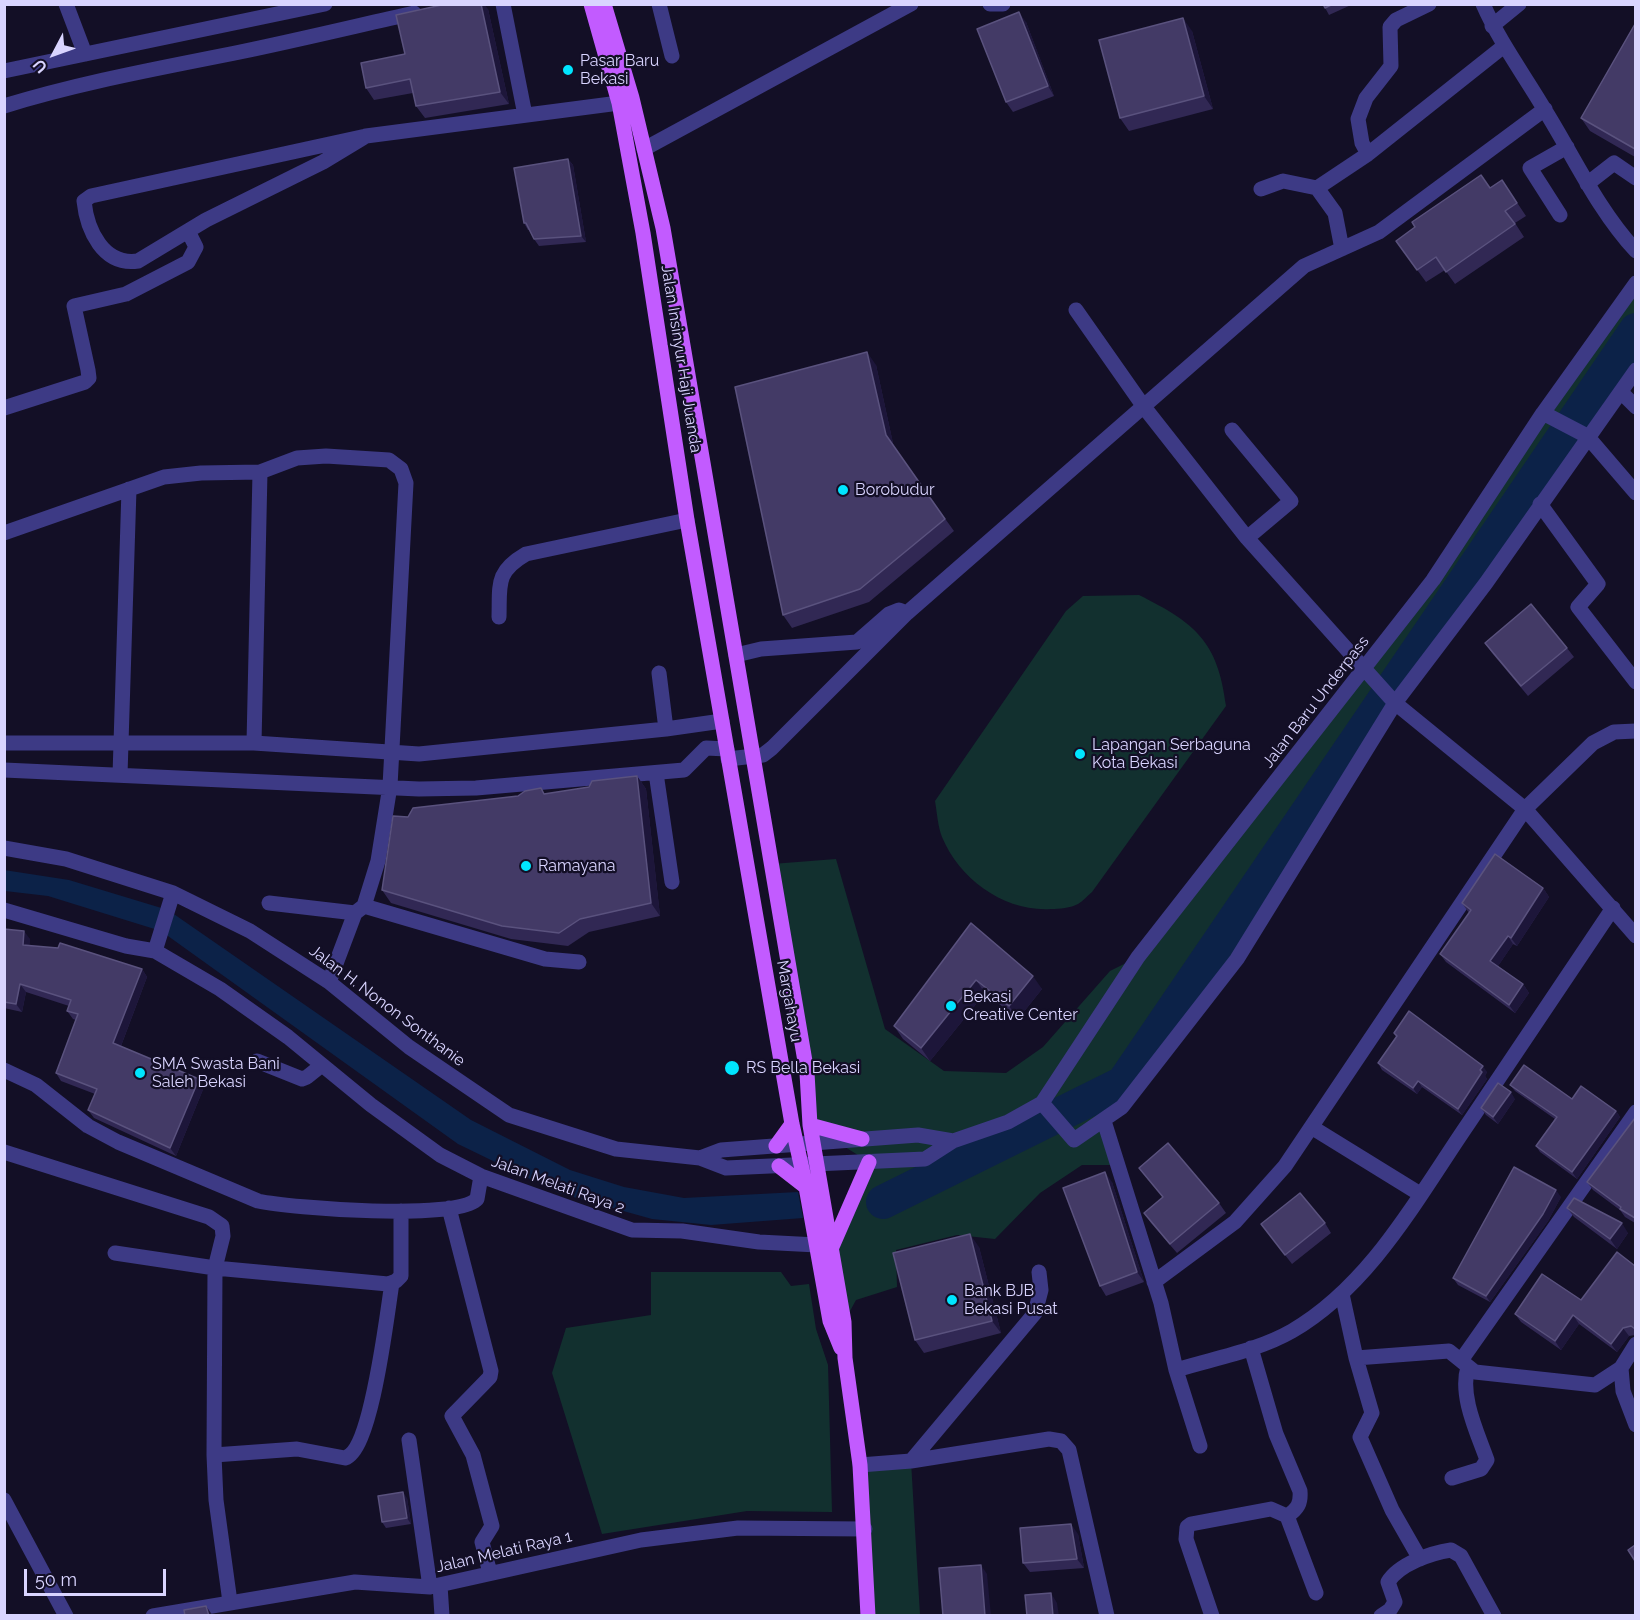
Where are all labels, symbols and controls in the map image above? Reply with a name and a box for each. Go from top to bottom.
north arrow [24,24,84,84]
place label: Pasar Baru Bekasi [580,51,659,89]
text: U [29,55,51,77]
marker: Pasar Baru Bekasi [561,63,575,77]
street label: Jalan Insinyur Haji Juanda [657,264,705,454]
place label: Borobudur [855,480,935,500]
marker: Borobudur [836,483,850,497]
street label: Jalan Baru Underpass [1259,632,1373,772]
place label: Lapangan Serbaguna Kota Bekasi [1092,735,1251,773]
marker: Lapangan Serbaguna Kota Bekasi [1073,747,1087,761]
place label: Ramayana [538,856,615,876]
marker: Ramayana [519,859,533,873]
street label: Jalan H. Nonon Sonthanie [305,941,469,1071]
street label: Margahayu [772,959,806,1043]
place label: Bekasi Creative Center [963,987,1078,1025]
marker: Bekasi Creative Center [944,999,958,1013]
place label: SMA Swasta Bani Saleh Bekasi [152,1054,280,1092]
place label: RS Bella Bekasi [746,1058,860,1078]
marker: RS Bella Bekasi [723,1059,741,1077]
marker: SMA Swasta Bani Saleh Bekasi [133,1066,147,1080]
street label: Jalan Melati Raya 2 [489,1152,627,1218]
place label: Bank BJB Bekasi Pusat [964,1281,1058,1319]
marker: Bank BJB Bekasi Pusat [945,1293,959,1307]
street label: Jalan Melati Raya 1 [434,1527,574,1577]
scale bar [27,1557,170,1595]
text: 50 m [35,1569,77,1590]

